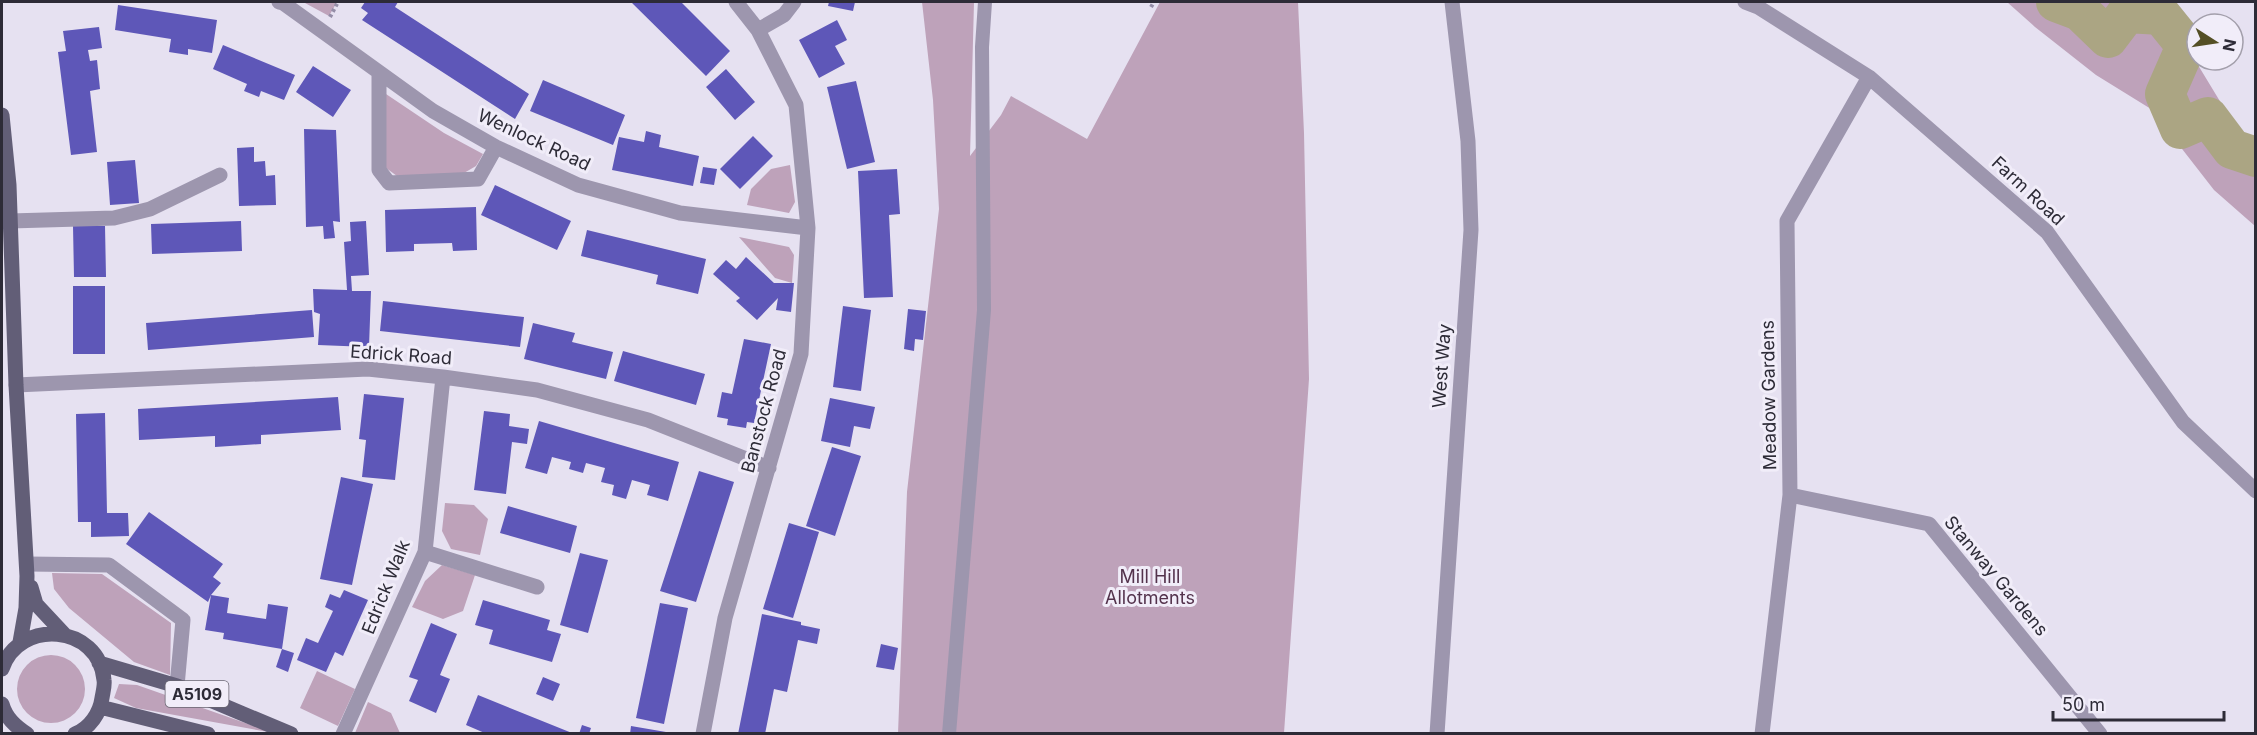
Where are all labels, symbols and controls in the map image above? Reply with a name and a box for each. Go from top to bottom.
north arrow [2185,12,2245,72]
text: N [2219,37,2241,53]
street label: Wenlock Road [475,104,594,175]
street label: Farm Road [1988,152,2069,230]
street label: Meadow Gardens [1757,320,1780,470]
street label: West Way [1428,323,1455,409]
street label: Edrick Road [349,340,453,369]
street label: Banstock Road [737,347,790,475]
street label: Stanway Gardens [1940,512,2053,640]
street label: Edrick Walk [357,537,414,637]
park label: Mill Hill Allotments [1105,566,1195,608]
road number: A5109 [166,681,228,707]
scale bar [2053,684,2224,722]
text: 50 m [2062,694,2105,715]

